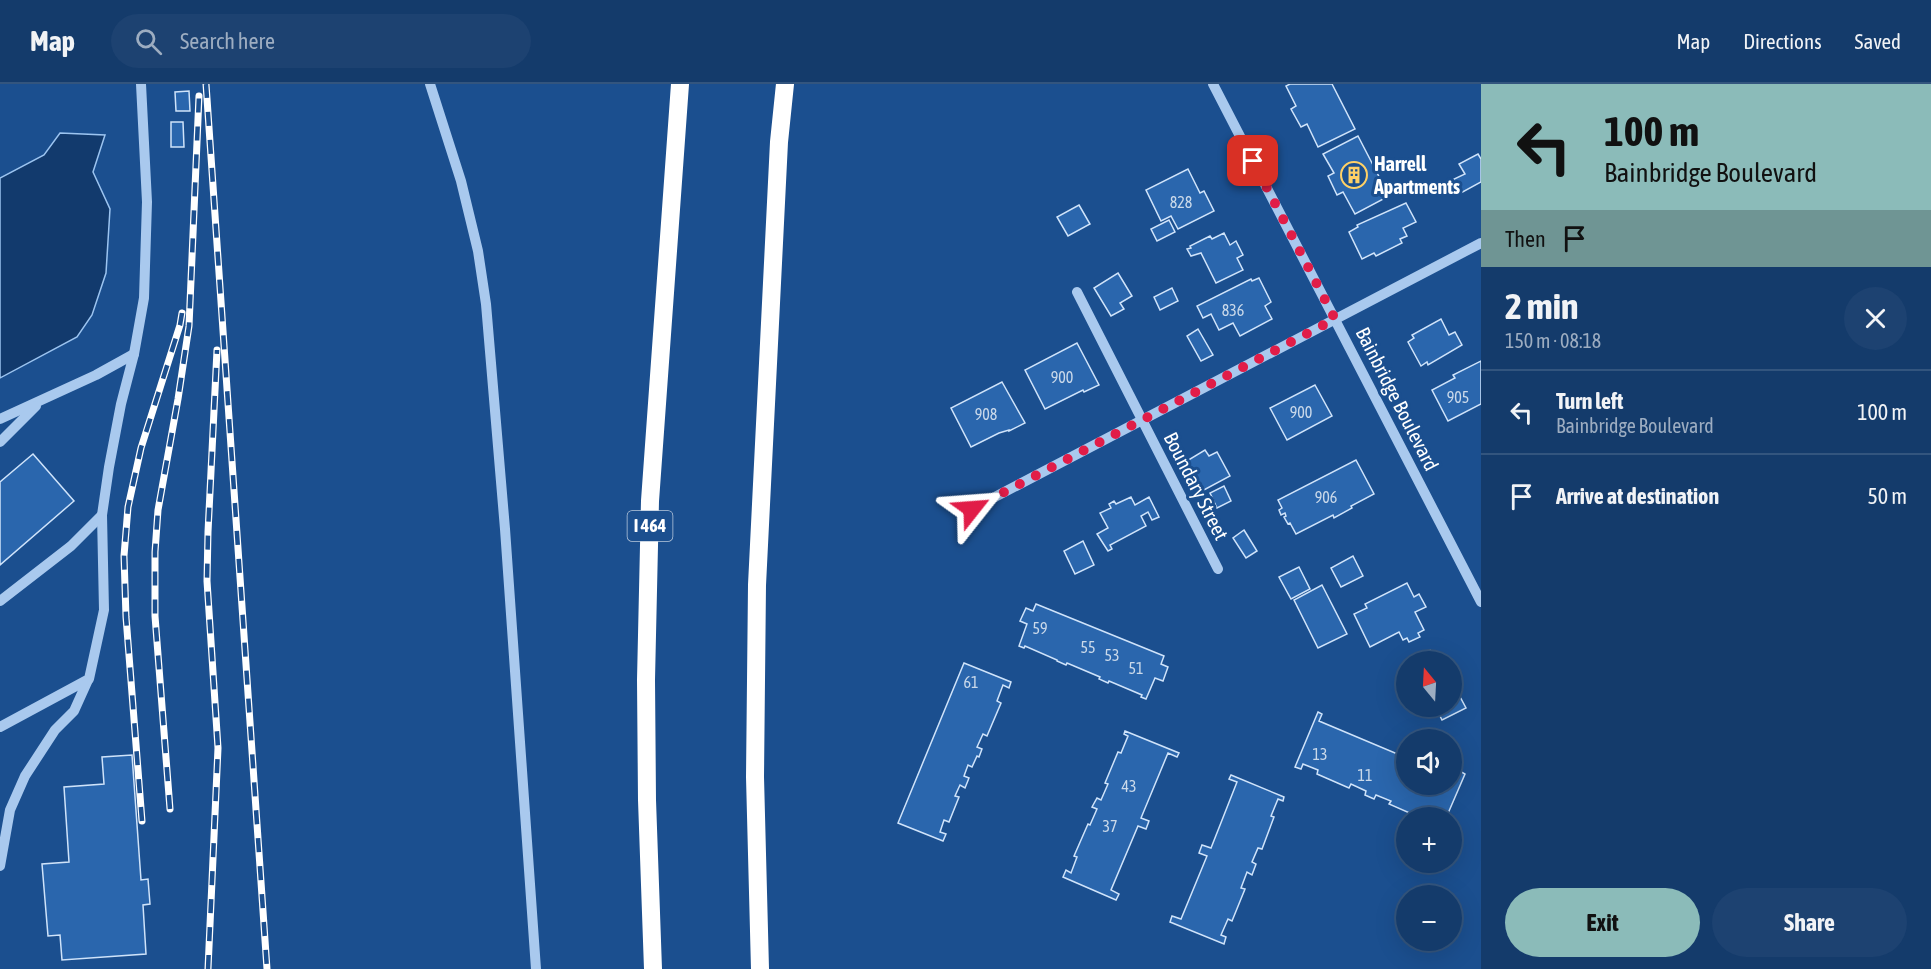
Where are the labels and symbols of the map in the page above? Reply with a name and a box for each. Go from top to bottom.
pin [1227,135,1278,186]
place label: Harrell Apartments [1373,152,1460,198]
building icon: Harrell Apartments [1339,160,1369,190]
house number: 828 [1170,193,1192,211]
house number: 836 [1222,301,1244,319]
street label: Bainbridge Boulevard [1351,323,1444,474]
house number: 900 [1051,368,1073,386]
house number: 905 [1447,388,1469,406]
house number: 900 [1290,403,1312,421]
house number: 908 [975,405,997,423]
street label: Boundary Street [1159,428,1234,544]
position arrow [940,477,1004,541]
house number: 906 [1315,488,1337,506]
road number: I 464 [628,511,672,541]
house number: 59 [1032,619,1048,637]
house number: 55 [1080,638,1096,656]
house number: 53 [1104,646,1120,664]
north arrow [1396,651,1462,717]
house number: 51 [1128,659,1144,677]
house number: 61 [963,673,979,691]
house number: 13 [1312,745,1328,763]
house number: 11 [1357,766,1373,784]
house number: 43 [1121,777,1137,795]
house number: 37 [1102,817,1118,835]

